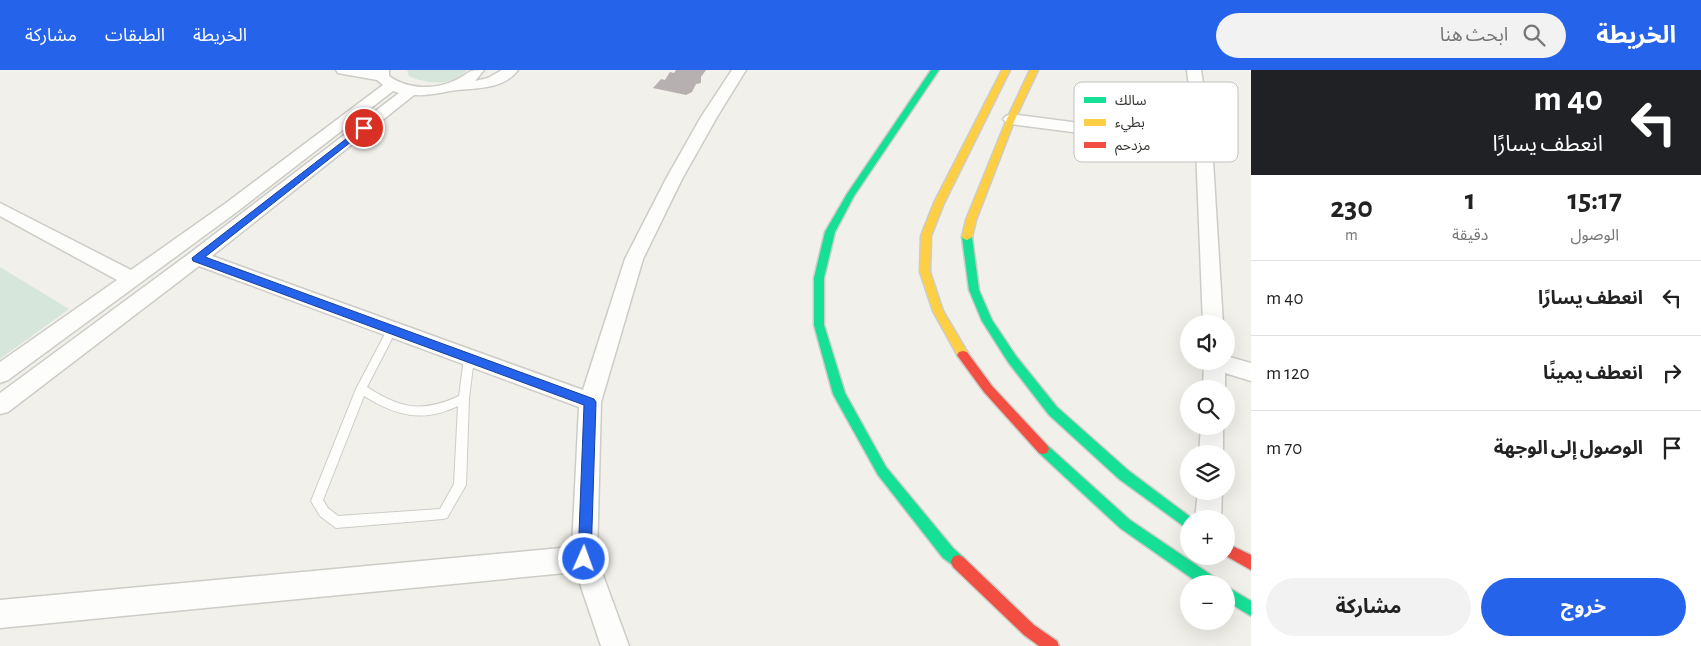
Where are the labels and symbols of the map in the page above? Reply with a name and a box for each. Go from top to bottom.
legend [1074,82,1238,162]
text: سالك [1115,94,1147,108]
pin [343,107,385,149]
text: بطيء [1115,116,1145,133]
text: مزدحم [1115,139,1150,156]
position arrow [557,532,609,584]

